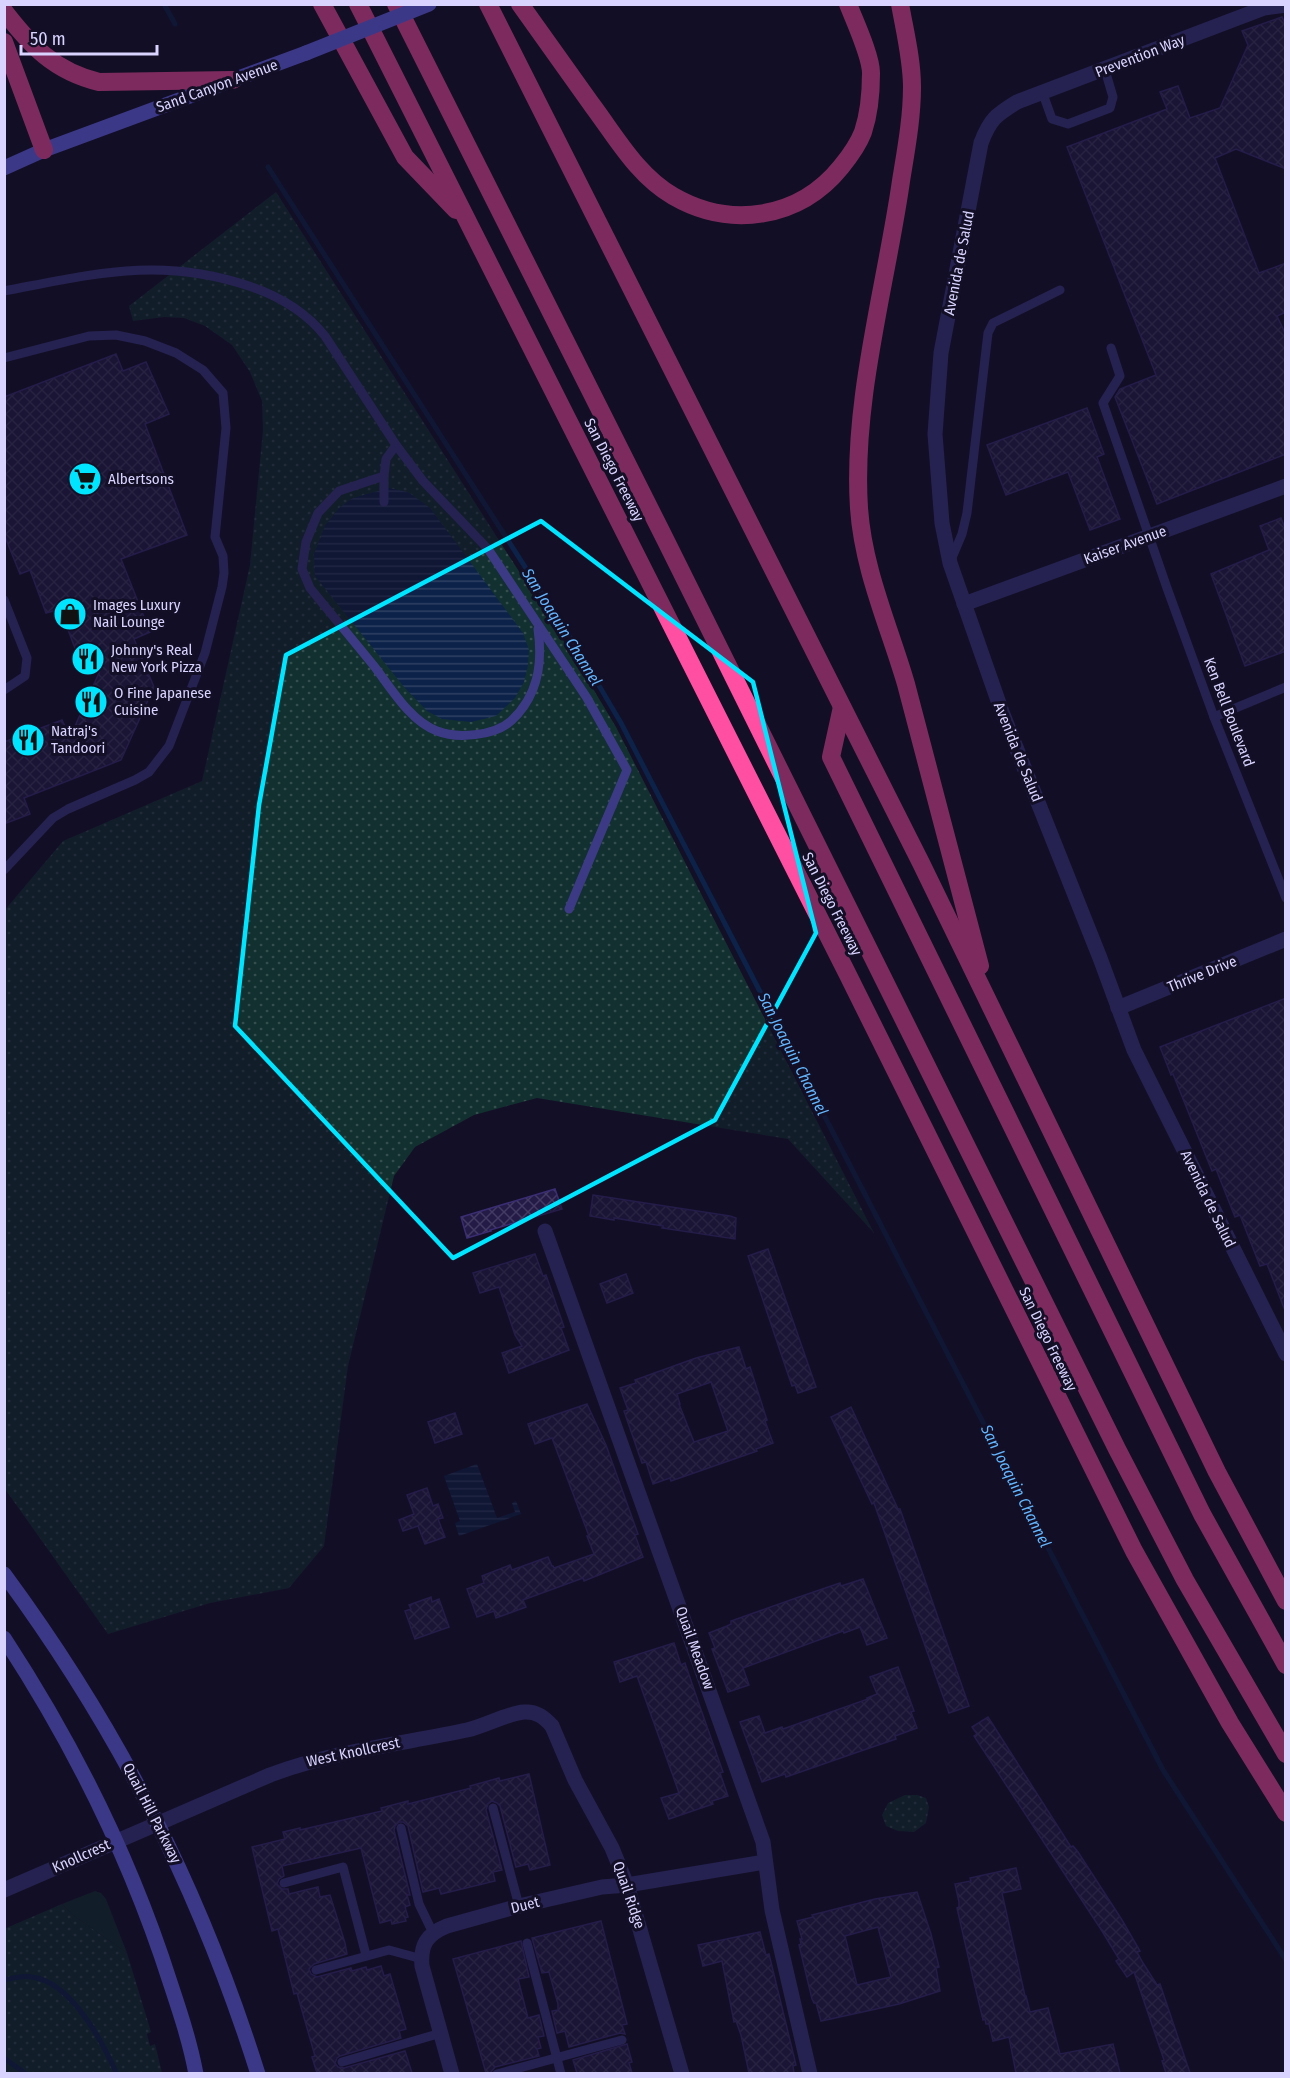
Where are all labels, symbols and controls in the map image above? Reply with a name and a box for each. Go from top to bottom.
scale bar [21,18,158,56]
text: 50 m [30,28,66,50]
street label: Prevention Way [1093,31,1188,81]
street label: Sand Canyon Avenue [154,56,280,116]
street label: Avenida de Salud [940,209,978,317]
street label: San Diego Freeway [580,415,648,525]
supermarket icon: Albertsons [67,461,103,497]
place label: Albertsons [108,470,174,488]
street label: Kaiser Avenue [1081,522,1169,568]
water label: San Joaquin Channel [518,564,606,689]
shop icon: Images Luxury Nail Lounge [52,596,88,632]
place label: Images Luxury Nail Lounge [93,596,181,631]
restaurant icon: Johnny's Real New York Pizza [70,641,106,677]
place label: Johnny's Real New York Pizza [111,641,202,676]
street label: Ken Bell Boulevard [1200,655,1258,769]
restaurant icon: O Fine Japanese Cuisine [73,684,109,720]
place label: O Fine Japanese Cuisine [114,684,211,719]
street label: Avenida de Salud [990,699,1046,805]
restaurant icon: Natraj's Tandoori [10,722,46,758]
place label: Natraj's Tandoori [51,722,105,757]
street label: San Diego Freeway [798,849,866,959]
street label: Thrive Drive [1165,952,1239,996]
water label: San Joaquin Channel [753,989,832,1118]
street label: Avenida de Salud [1177,1147,1239,1251]
street label: San Diego Freeway [1015,1284,1081,1394]
water label: San Joaquin Channel [976,1421,1055,1550]
street label: Quail Meadow [672,1604,718,1692]
street label: West Knollcrest [305,1733,401,1771]
street label: Quail Hill Parkway [119,1760,185,1866]
street label: Knollcrest [49,1835,113,1877]
street label: Quail Ridge [609,1859,649,1931]
street label: Duet [509,1893,541,1917]

